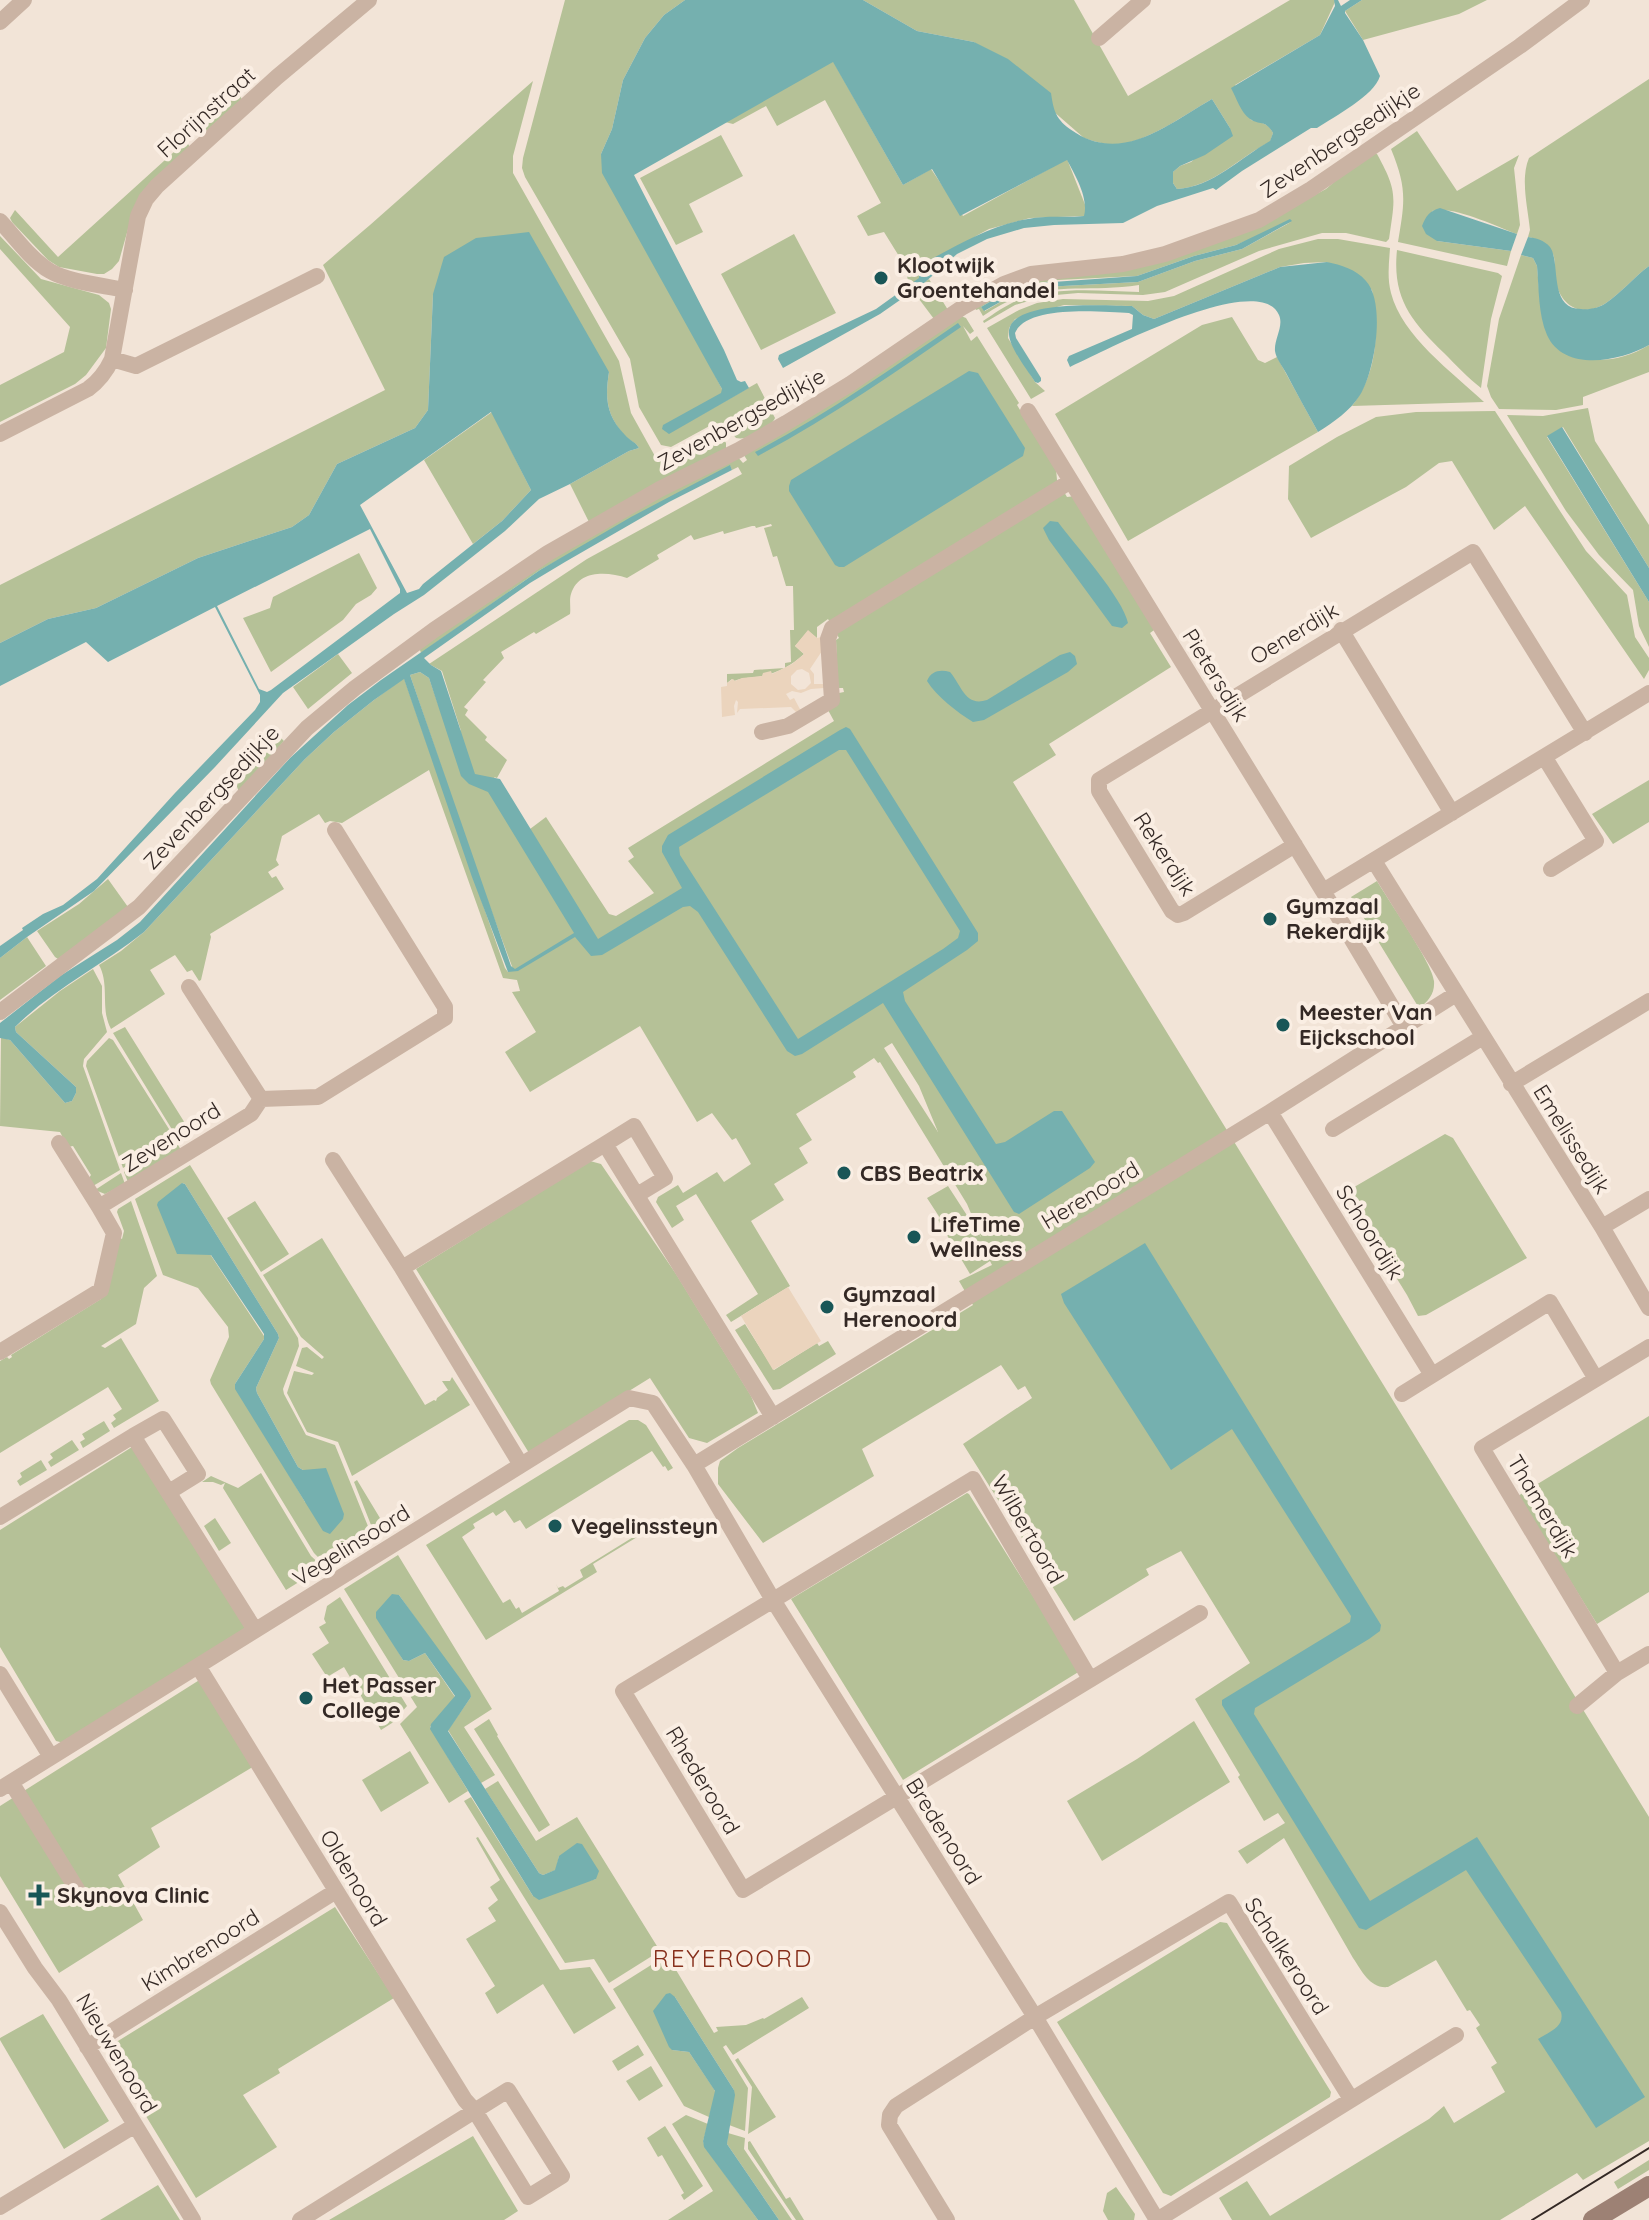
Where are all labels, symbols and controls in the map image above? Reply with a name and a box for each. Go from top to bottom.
street label: Florijnstraat [151,61,261,163]
street label: Zevenbergsedijkje [1255,76,1425,204]
place label: Klootwijk Groentehandel [897,251,1056,304]
marker: Klootwijk Groentehandel [872,269,890,287]
street label: Zevenbergsedijkje [652,361,830,477]
street label: Oenerdijk [1245,596,1343,670]
street label: Pietersdijk [1176,623,1256,727]
street label: Zevenbergsedijkje [137,719,285,875]
street label: Rekerdijk [1128,807,1202,901]
place label: Gymzaal Rekerdijk [1286,892,1386,945]
marker: Gymzaal Rekerdijk [1261,910,1279,928]
place label: Meester Van Eijckschool [1299,998,1433,1051]
marker: Meester Van Eijckschool [1274,1016,1292,1034]
street label: Emelissedijk [1527,1079,1617,1199]
street label: Zevenoord [117,1096,225,1178]
street label: Herenoord [1036,1155,1144,1235]
place label: CBS Beatrix [860,1159,984,1187]
marker: CBS Beatrix [835,1164,853,1182]
street label: Schoordijk [1330,1179,1410,1285]
place label: LifeTime Wellness [930,1210,1023,1263]
marker: LifeTime Wellness [905,1228,923,1246]
place label: Gymzaal Herenoord [843,1280,957,1333]
marker: Gymzaal Herenoord [818,1298,836,1316]
street label: Thamerdijk [1501,1449,1585,1563]
street label: Wilbertoord [986,1470,1070,1588]
street label: Vegelinsoord [287,1498,415,1592]
place label: Vegelinssteyn [571,1512,718,1540]
marker: Vegelinssteyn [546,1517,564,1535]
place label: Het Passer College [322,1671,437,1724]
marker: Het Passer College [297,1689,315,1707]
street label: Rhederoord [660,1721,746,1839]
street label: Bredenoord [900,1772,988,1890]
street label: Oldenoord [314,1824,394,1932]
place label: Skynova Clinic [57,1881,209,1909]
marker: Skynova Clinic [28,1884,50,1906]
street label: Schalkeroord [1239,1892,1335,2020]
street label: Kimbrenoord [136,1903,264,1997]
district label: REYEROORD [653,1943,813,1973]
street label: Nieuwenoord [70,1988,164,2118]

